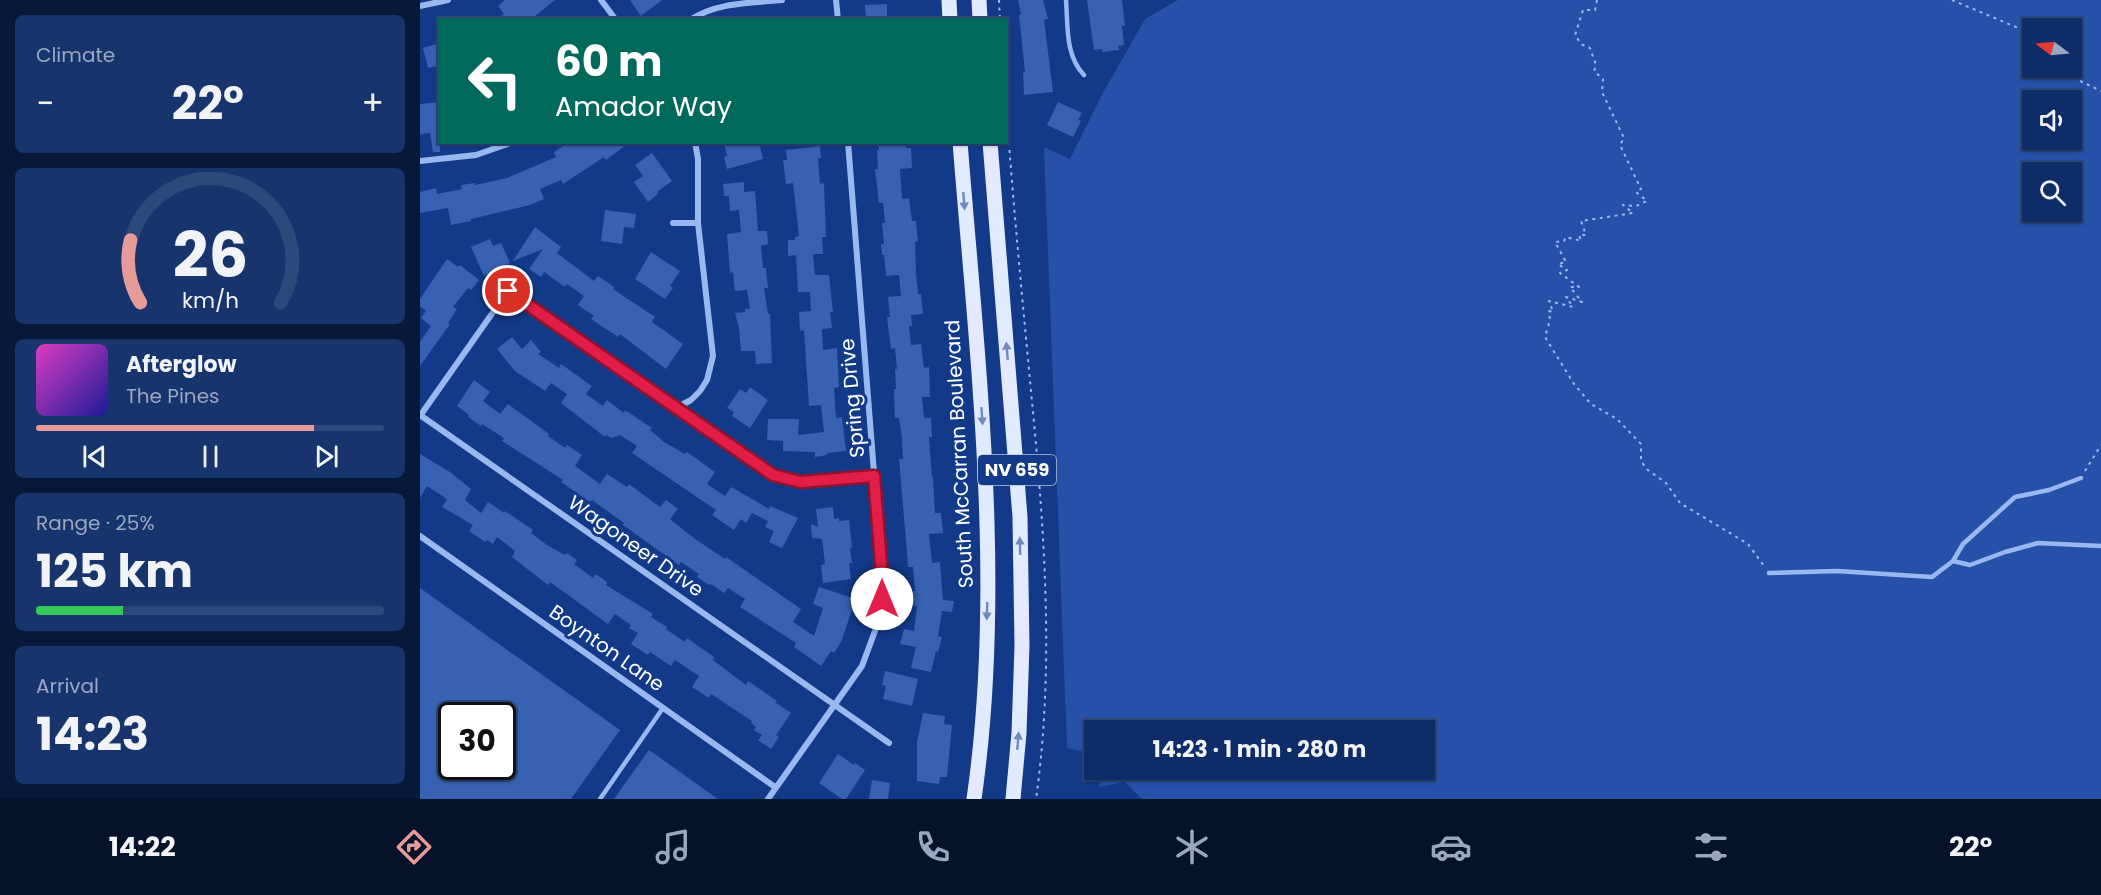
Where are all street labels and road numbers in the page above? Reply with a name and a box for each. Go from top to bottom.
street label: South McCarran Boulevard [938,319,980,589]
street label: Spring Drive [833,337,871,459]
road number: NV 659 [978,455,1056,485]
street label: Wagoneer Drive [562,489,710,603]
street label: Boynton Lane [544,598,670,698]

